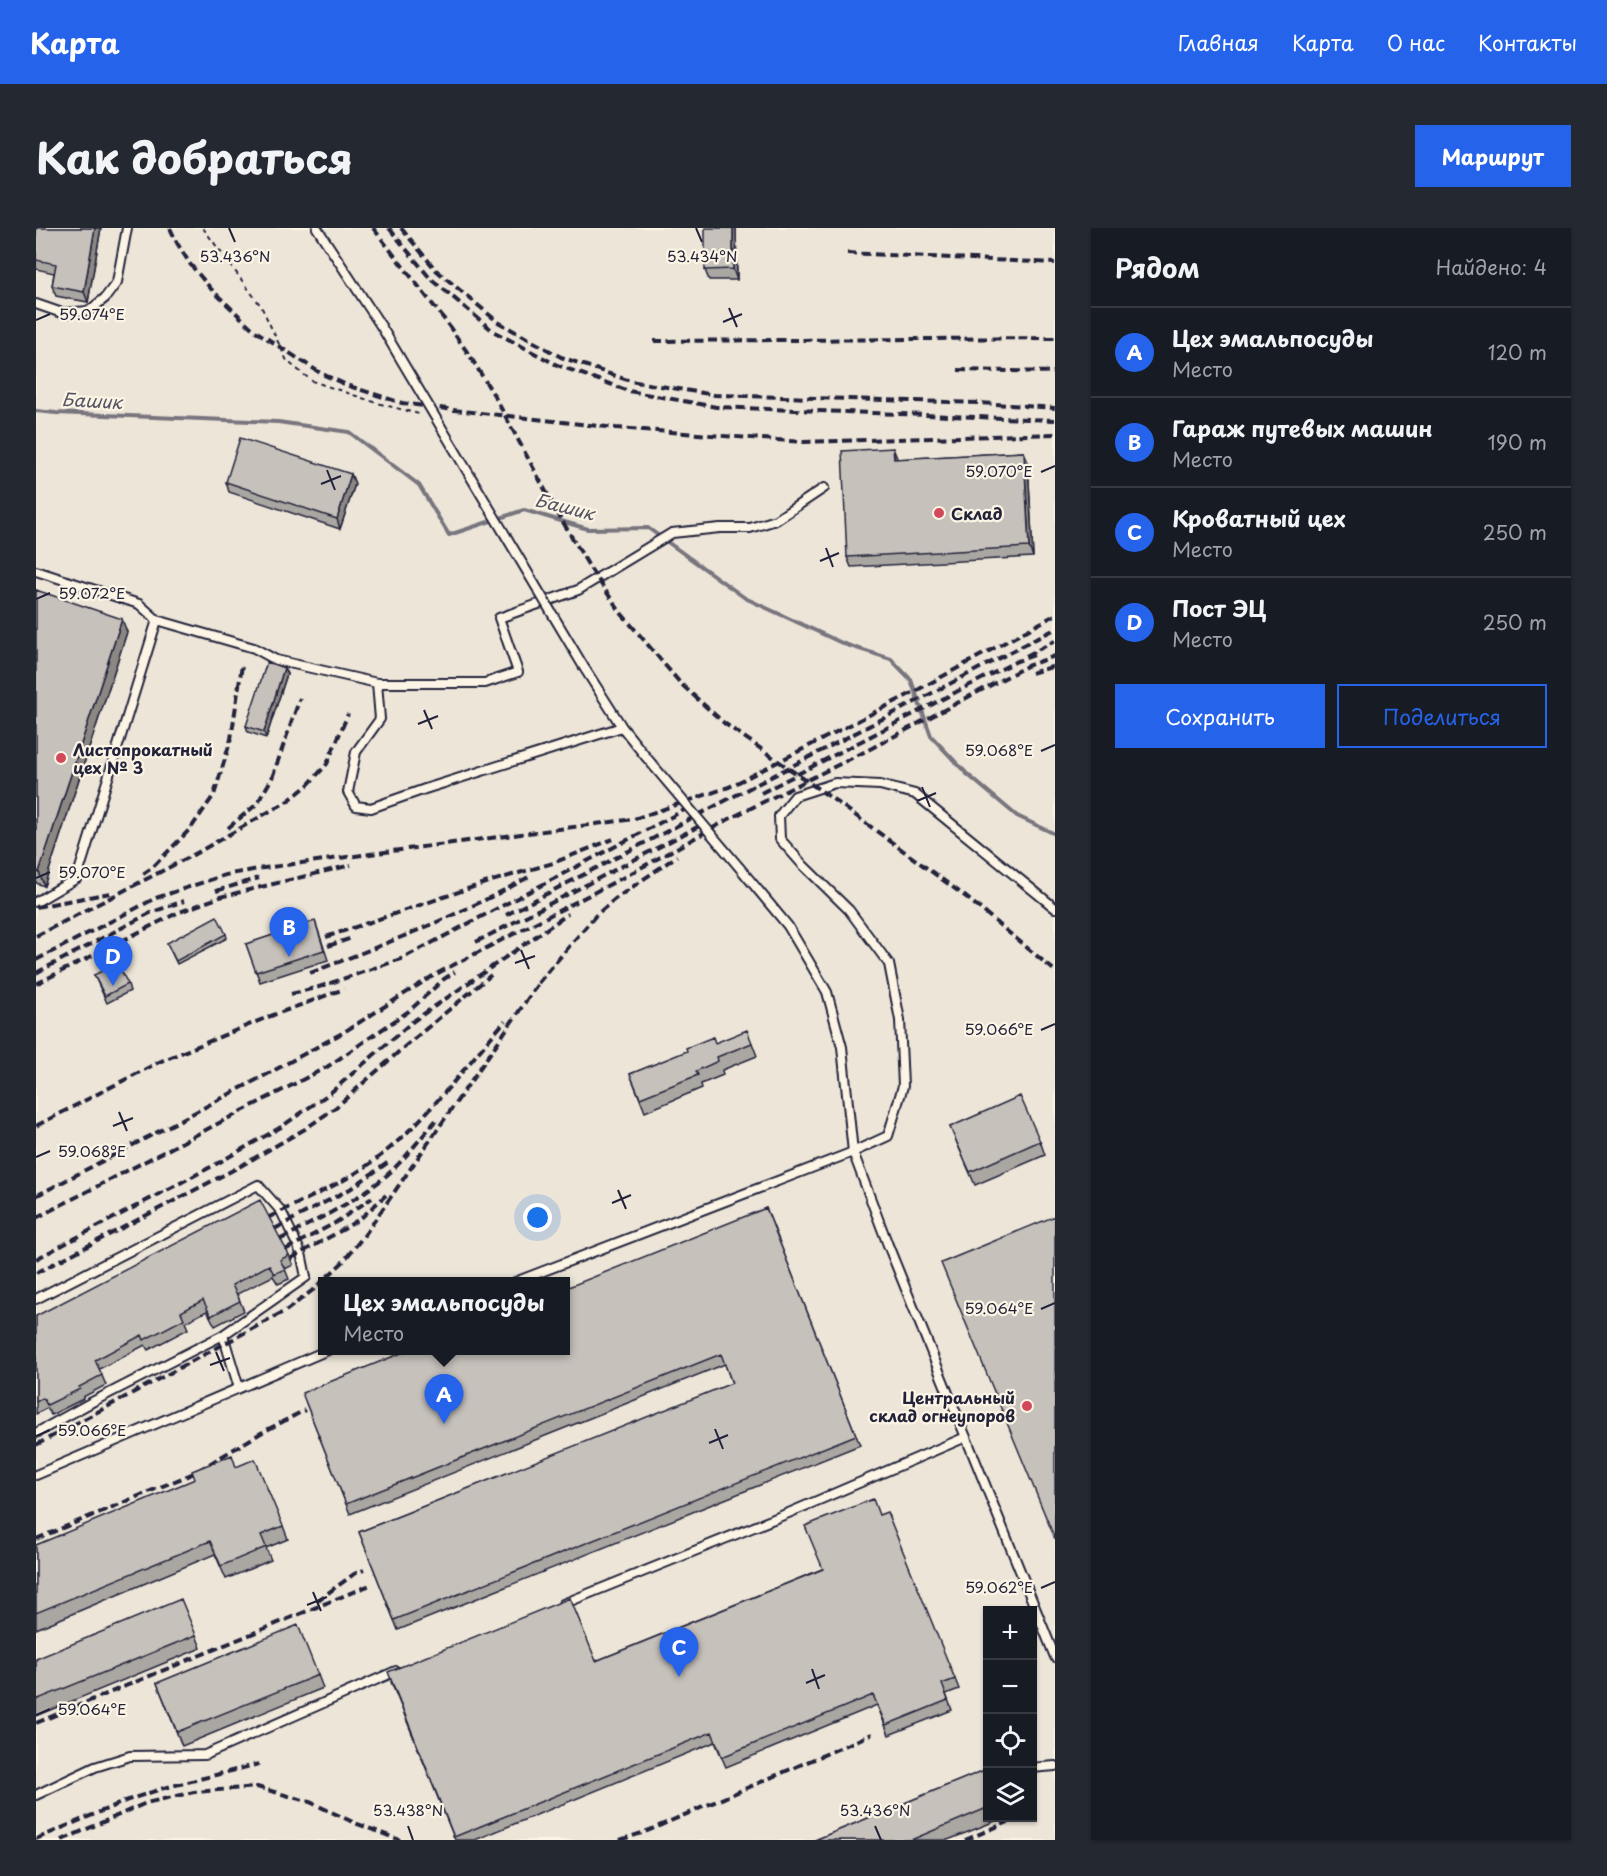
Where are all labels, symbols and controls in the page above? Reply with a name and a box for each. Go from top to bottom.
text: Карта [30,21,120,64]
text: Главная [1178,26,1259,58]
text: Карта [1292,26,1354,58]
text: О нас [1387,26,1445,58]
text: Контакты [1478,26,1577,58]
text: Как добраться [36,125,353,188]
button: Маршрут [1415,125,1571,187]
text: 53.436°N [199,244,271,267]
text: 53.434°N [667,244,737,267]
text: Рядом [1115,248,1200,287]
text: Найдено: 4 [1436,252,1547,282]
text: 59.074°E [59,302,125,325]
text: Цех эмальпосуды [1172,321,1373,354]
text: A [1127,337,1142,367]
text: 120 m [1488,337,1547,367]
text: Место [1172,354,1233,384]
water label: Башик [61,385,124,415]
text: Гараж путевых машин [1172,411,1433,444]
text: B [1128,427,1141,457]
text: 190 m [1488,427,1547,457]
text: Место [1172,444,1233,474]
text: 59.070°E [965,459,1033,482]
water label: Башик [533,486,599,527]
place label: Склад [951,501,1003,525]
text: Кроватный цех [1172,501,1346,534]
marker: Склад [932,506,946,520]
text: C [1127,517,1142,547]
text: 250 m [1483,517,1547,547]
text: Место [1172,534,1233,564]
text: 59.072°E [59,581,125,604]
text: Поcт ЭЦ [1172,591,1266,624]
text: D [1127,607,1142,637]
text: 250 m [1483,607,1547,637]
text: Место [1172,624,1233,654]
button: Сохранить [1115,684,1325,748]
button: Поделиться [1337,684,1547,748]
place label: Листопрокатный цех № 3 [73,737,213,779]
text: 59.068°E [965,738,1033,761]
marker: Листопрокатный цех № 3 [54,751,68,765]
text: 59.070°E [58,860,126,883]
pin: B [270,908,308,957]
pin: D [94,936,133,986]
text: 59.066°E [964,1017,1034,1040]
text: 59.068°E [58,1139,126,1162]
your location [523,1203,552,1232]
popup [318,1277,570,1355]
text: Цех эмальпосуды [343,1285,545,1318]
text: 59.064°E [965,1296,1033,1319]
text: Место [343,1318,404,1348]
pin: A [424,1374,464,1424]
place label: Центральный склад огнеупоров [869,1385,1015,1427]
marker: Центральный склад огнеупоров [1020,1399,1034,1413]
text: 59.066°E [57,1418,127,1441]
text: 59.062°E [965,1575,1033,1598]
map controls [983,1606,1037,1822]
button: + [983,1606,1037,1660]
pin: C [660,1628,698,1677]
button: − [983,1660,1037,1714]
text: 59.064°E [58,1697,126,1720]
button: locate [983,1714,1037,1768]
button: layers [983,1768,1037,1822]
text: 53.438°N [373,1798,443,1821]
text: 53.436°N [839,1798,911,1821]

